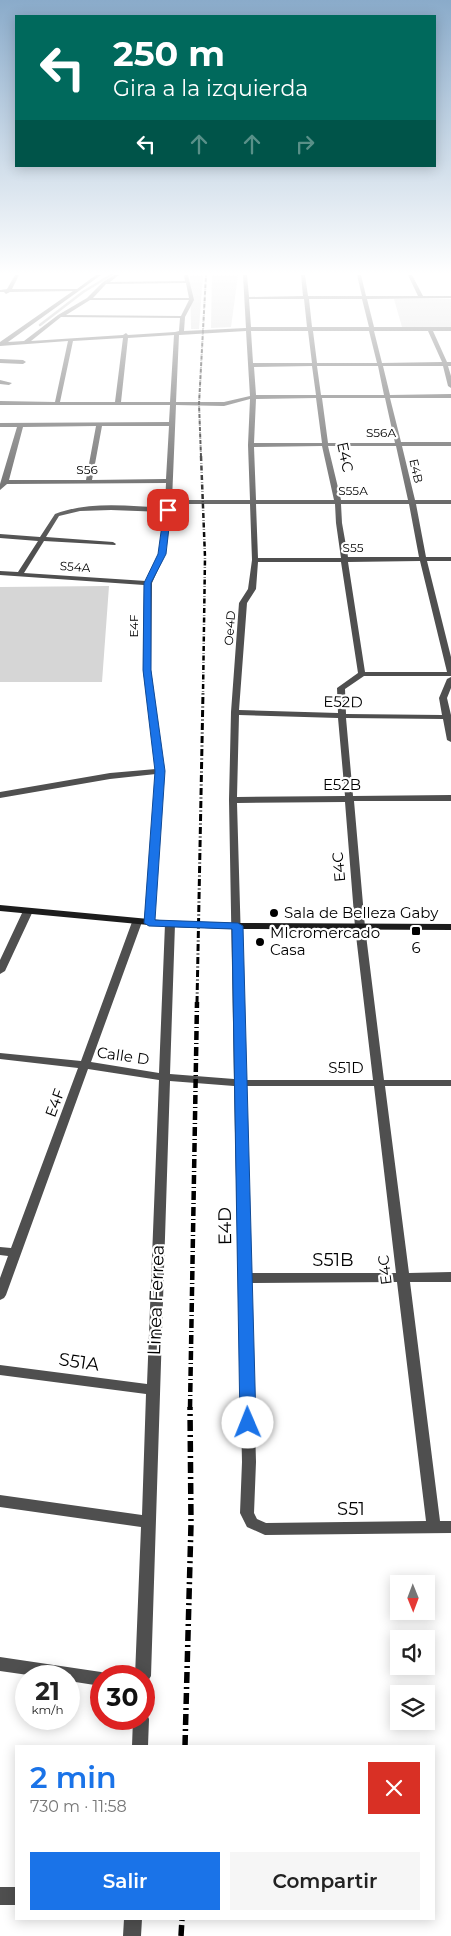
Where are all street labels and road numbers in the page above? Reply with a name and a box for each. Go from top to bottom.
street label: S56A [366,425,396,440]
street label: E4C [333,440,358,474]
street label: E4B [406,457,427,485]
street label: S56 [76,462,98,477]
street label: S55A [338,483,368,498]
street label: S55 [343,540,364,555]
street label: S54A [59,558,91,575]
street label: Oe4D [221,610,238,646]
street label: E4F [126,614,141,638]
street label: E52D [323,692,363,711]
street label: E52B [323,775,361,794]
street label: E4C [328,851,349,883]
street label: Calle D [96,1042,151,1069]
street label: S51D [328,1058,364,1077]
street label: E4F [41,1086,68,1120]
street label: E4D [214,1207,236,1245]
street label: Linea Ferrea [143,1244,169,1356]
street label: S51B [312,1249,354,1271]
street label: E4C [373,1254,396,1286]
street label: S51A [57,1348,101,1376]
street label: S51 [337,1498,365,1520]

